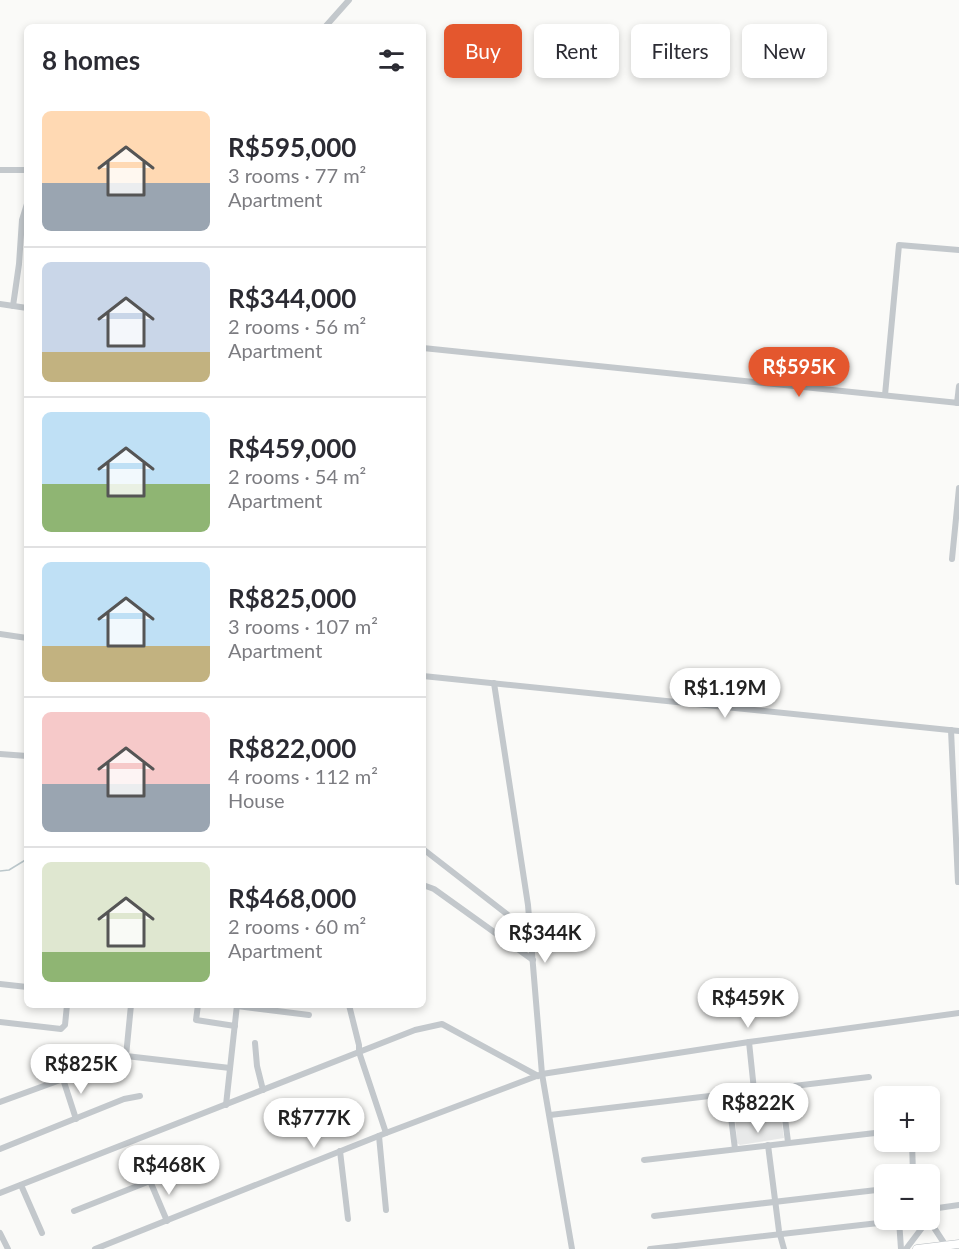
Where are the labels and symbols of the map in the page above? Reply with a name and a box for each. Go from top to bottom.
pin: R$595K [750,347,848,398]
pin: R$1.19M [670,668,780,719]
pin: R$344K [496,913,594,964]
pin: R$459K [699,978,797,1029]
pin: R$825K [32,1044,130,1095]
pin: R$822K [709,1083,807,1134]
pin: R$777K [265,1098,363,1149]
pin: R$468K [120,1145,218,1196]

